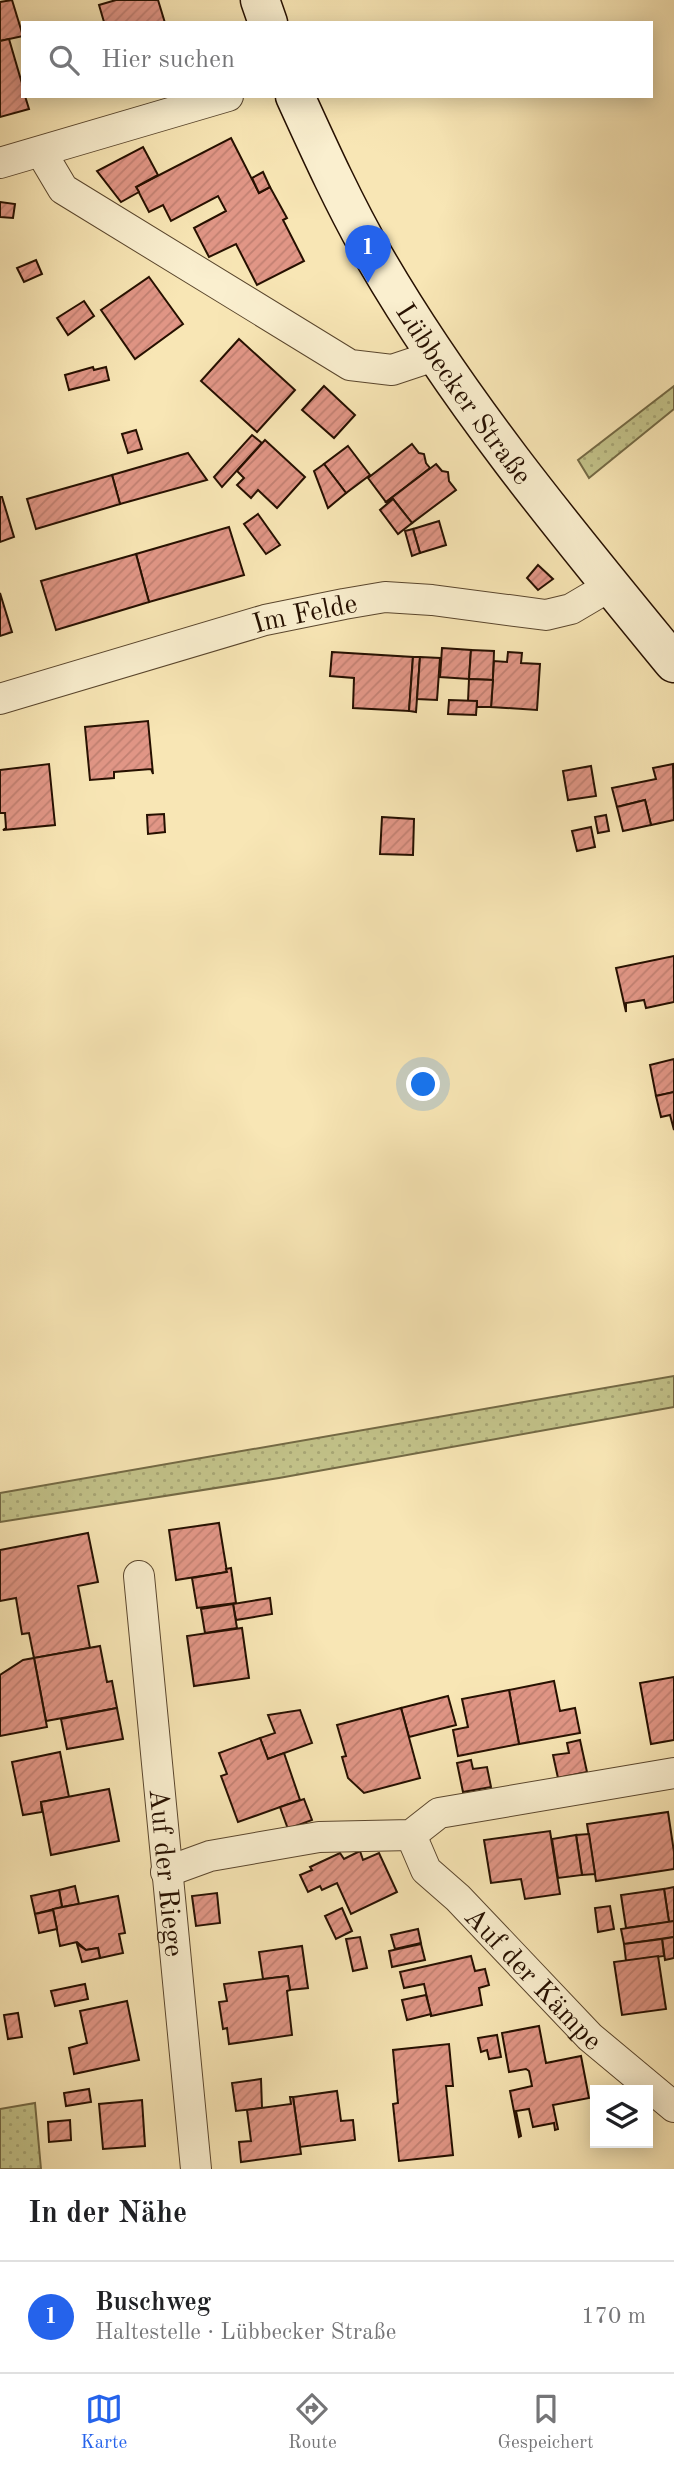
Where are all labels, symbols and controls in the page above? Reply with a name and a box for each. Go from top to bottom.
search box [21,21,653,98]
icon: search [45,41,83,79]
text: Hier suchen [101,47,235,73]
pin: 1 [345,225,391,283]
street label: Lübbecker Straße [389,299,536,491]
street label: Im Felde [250,591,360,640]
your location [406,1067,440,1101]
street label: Auf der Riege [143,1788,187,1958]
street label: Auf der Kämpe [458,1903,606,2057]
map controls [590,2085,653,2148]
button: layers [590,2085,653,2148]
text: In der Nähe [28,2199,187,2229]
text: Buschweg [95,2290,211,2316]
text: 1 [44,2305,58,2328]
text: 170 m [581,2305,646,2328]
text: Haltestelle · Lübbecker Straße [95,2321,396,2344]
tab: Karte [80,2390,127,2455]
tab: Route [288,2390,337,2455]
tab: Gespeichert [497,2390,594,2455]

